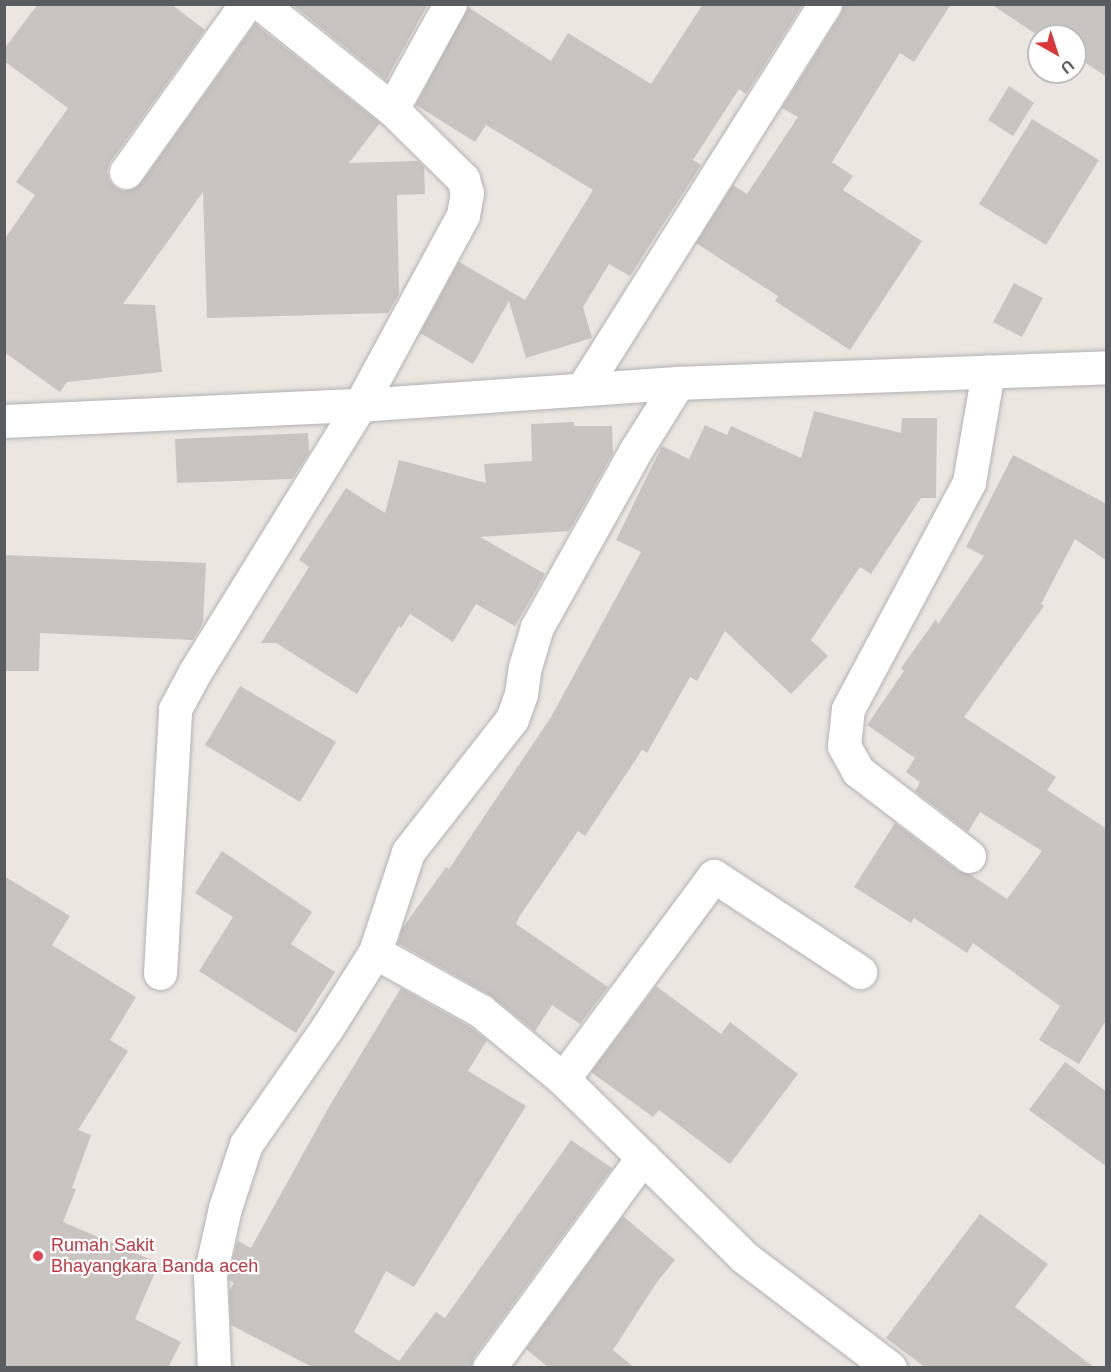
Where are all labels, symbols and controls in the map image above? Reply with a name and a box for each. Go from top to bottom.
north arrow [1027,24,1087,84]
text: U [1058,57,1077,77]
place label: Rumah Sakit Bhayangkara Banda aceh [51,1235,258,1278]
marker: Rumah Sakit Bhayangkara Banda aceh [29,1247,47,1265]

